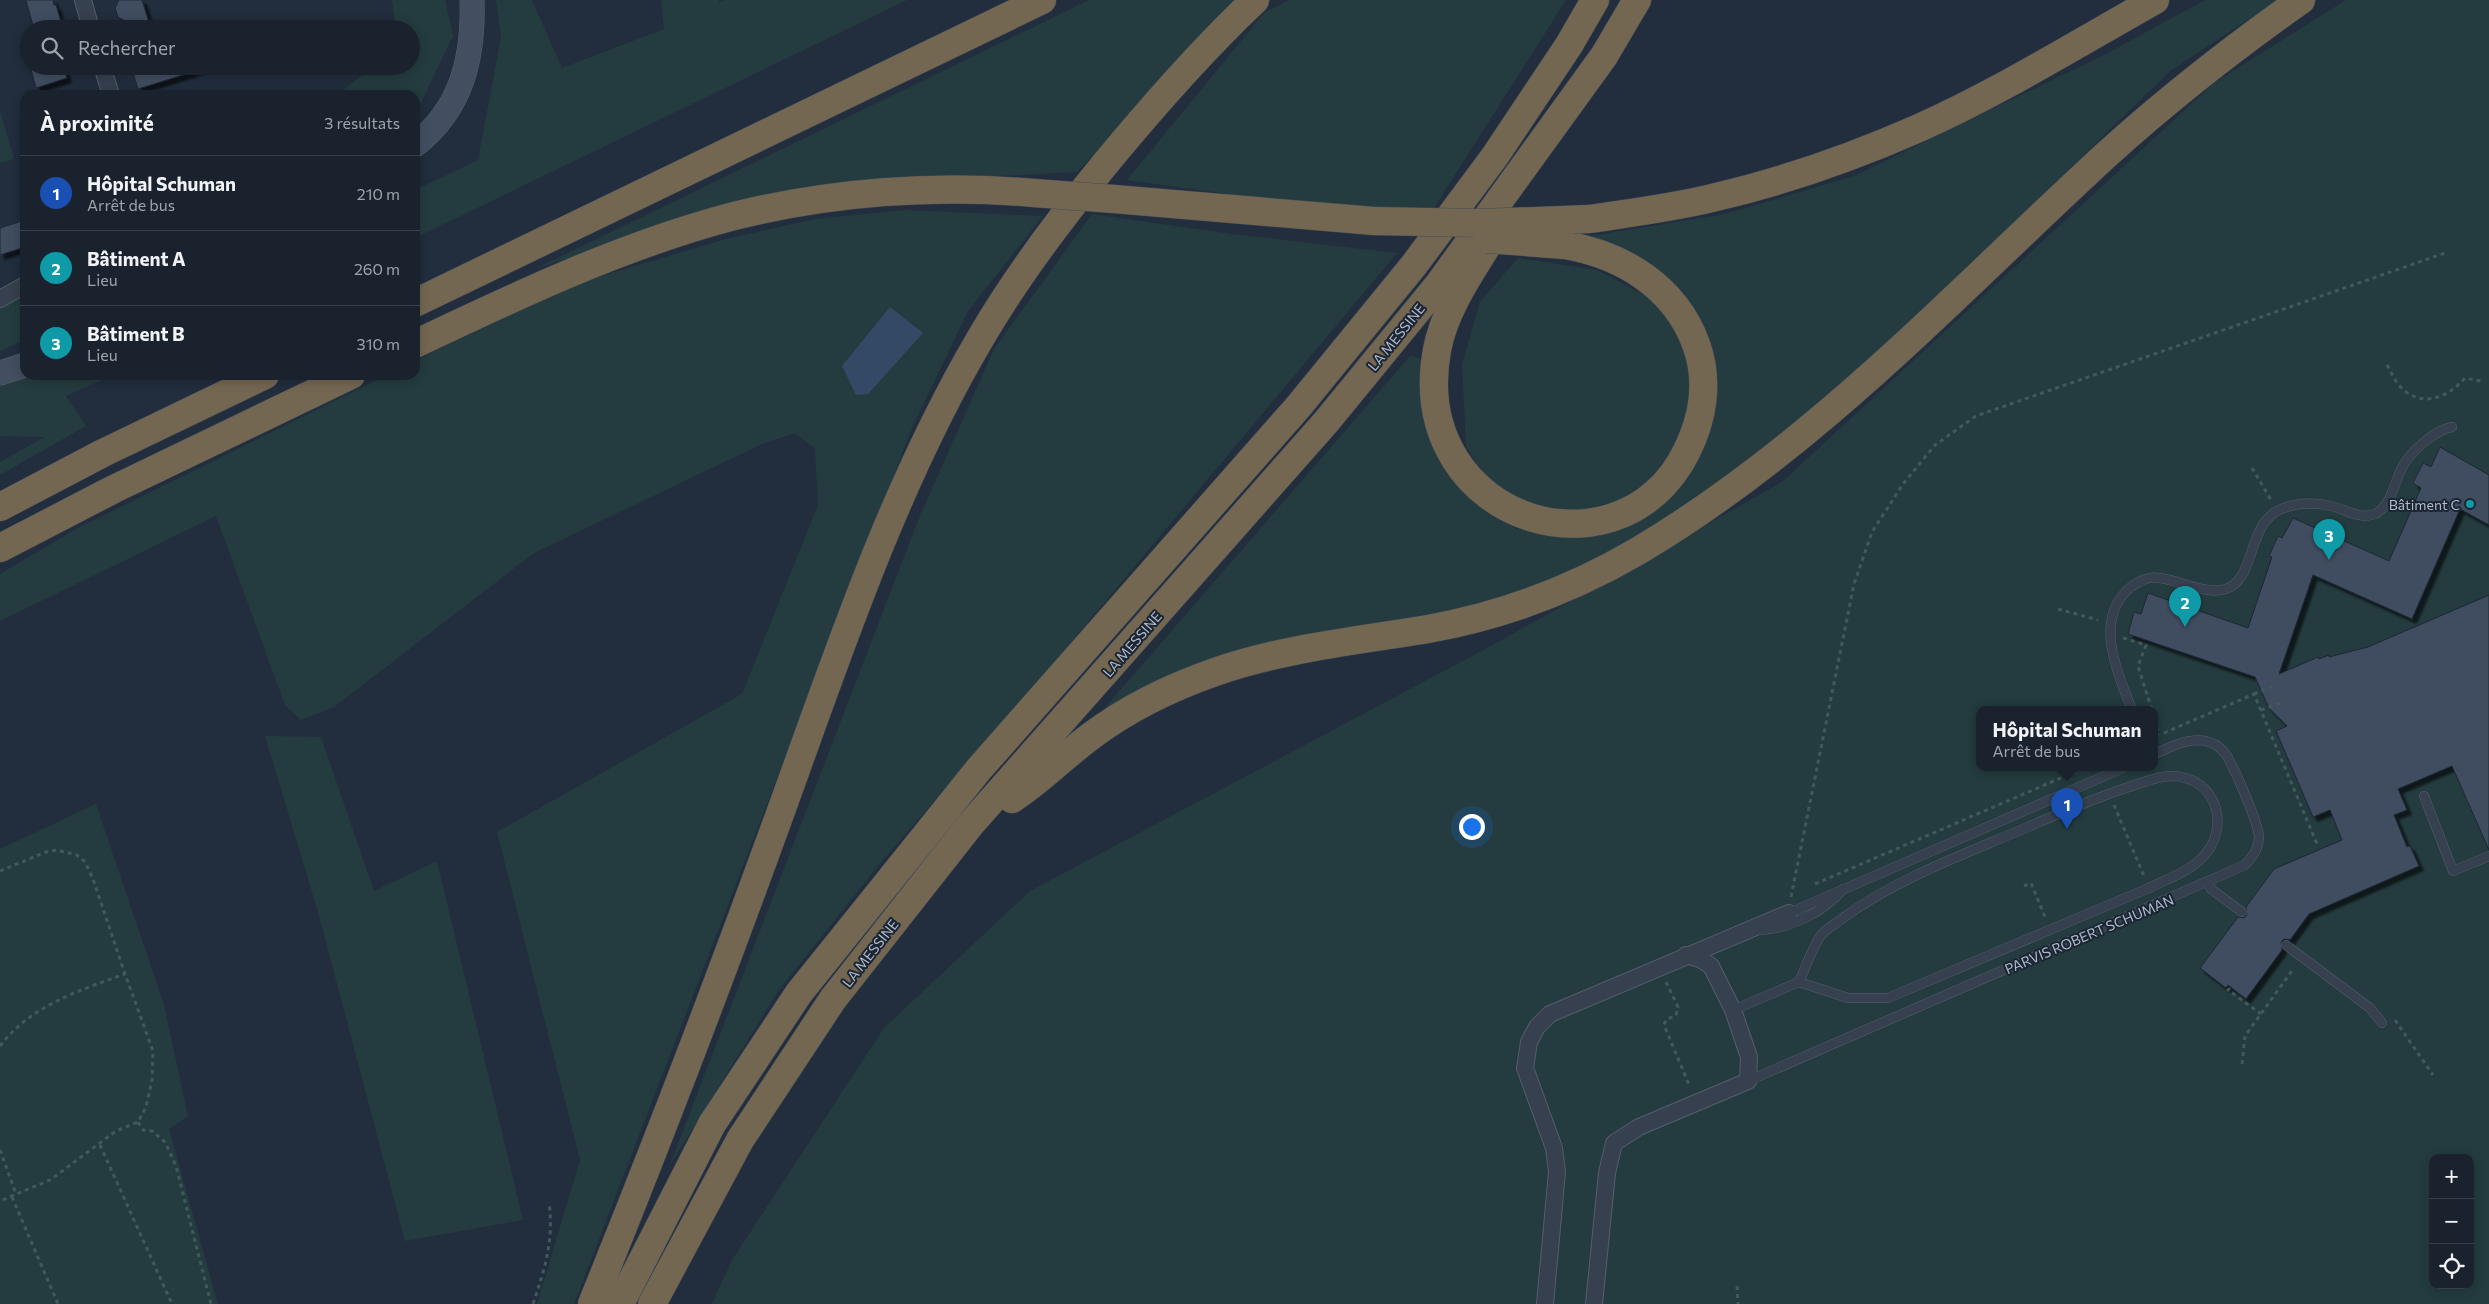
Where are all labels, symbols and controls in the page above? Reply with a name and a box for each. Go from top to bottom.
search box [20,20,420,75]
icon: search [38,34,66,62]
text: Rechercher [78,36,176,59]
text: À proximité [40,110,154,135]
text: 3 résultats [324,113,400,132]
text: Hôpital Schuman [87,172,236,195]
text: 1 [52,184,60,203]
text: 210 m [357,184,400,203]
text: Arrêt de bus [87,195,175,214]
text: Bâtiment A [87,247,186,270]
text: 2 [51,259,61,278]
text: 260 m [354,259,400,278]
text: Lieu [87,270,118,289]
street label: LA MESSINE [1364,300,1428,374]
text: Bâtiment B [87,322,185,345]
text: 3 [51,334,61,353]
text: 310 m [357,334,400,353]
text: Lieu [87,345,118,364]
place label: Bâtiment C [2389,496,2460,513]
marker: Bâtiment C [2464,498,2476,510]
pin: 3 [2313,519,2345,560]
pin: 2 [2169,586,2201,627]
street label: LA MESSINE [1099,608,1165,680]
popup [1976,706,2158,771]
text: Hôpital Schuman [1992,718,2142,741]
text: Arrêt de bus [1992,741,2080,760]
pin: 1 [2051,788,2083,829]
your location [1459,814,1485,840]
street label: PARVIS ROBERT SCHUMAN [2002,891,2176,977]
street label: LA MESSINE [838,916,902,990]
map controls [2429,1154,2474,1289]
button: + [2429,1154,2474,1199]
button: − [2429,1199,2474,1244]
button: locate [2429,1244,2474,1289]

